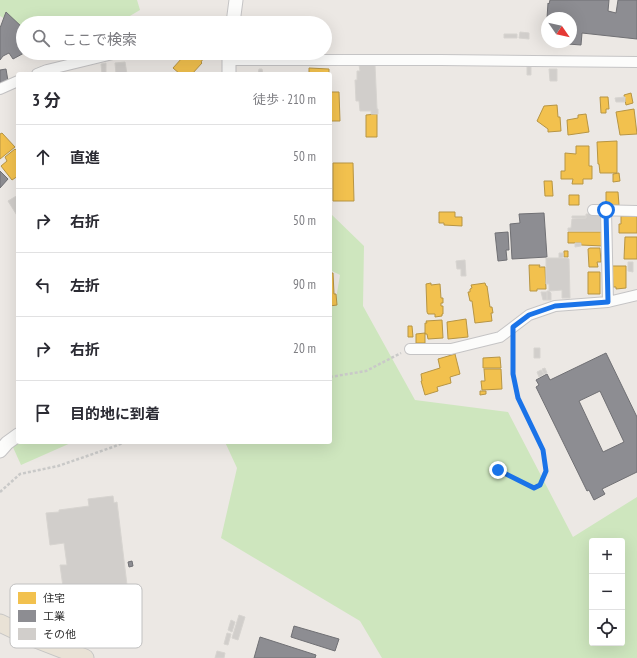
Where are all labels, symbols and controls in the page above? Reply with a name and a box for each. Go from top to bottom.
north arrow [541,12,577,48]
search box [16,16,332,60]
icon: search [30,27,52,49]
text: ここで検索 [62,30,137,49]
text: 3 分 [32,89,61,111]
text: 徒歩 · 210 m [253,91,316,108]
icon: ahead [32,146,54,168]
text: 直進 [70,148,100,167]
text: 50 m [293,148,316,165]
route start [597,201,615,219]
icon: right [32,210,54,232]
text: 右折 [70,212,100,231]
text: 50 m [293,212,316,229]
icon: left [32,274,54,296]
text: 左折 [70,276,100,295]
text: 90 m [293,276,316,293]
icon: right [32,338,54,360]
text: 右折 [70,340,100,359]
text: 20 m [293,340,316,357]
icon: arrive [32,402,54,424]
text: 目的地に到着 [70,404,160,423]
route end [489,461,507,479]
map controls [589,538,625,646]
button: + [589,538,625,574]
button: − [589,574,625,610]
legend [10,584,142,648]
text: 住宅 [43,591,65,605]
text: 工業 [43,609,65,623]
button: locate [589,610,625,646]
text: その他 [43,627,76,641]

